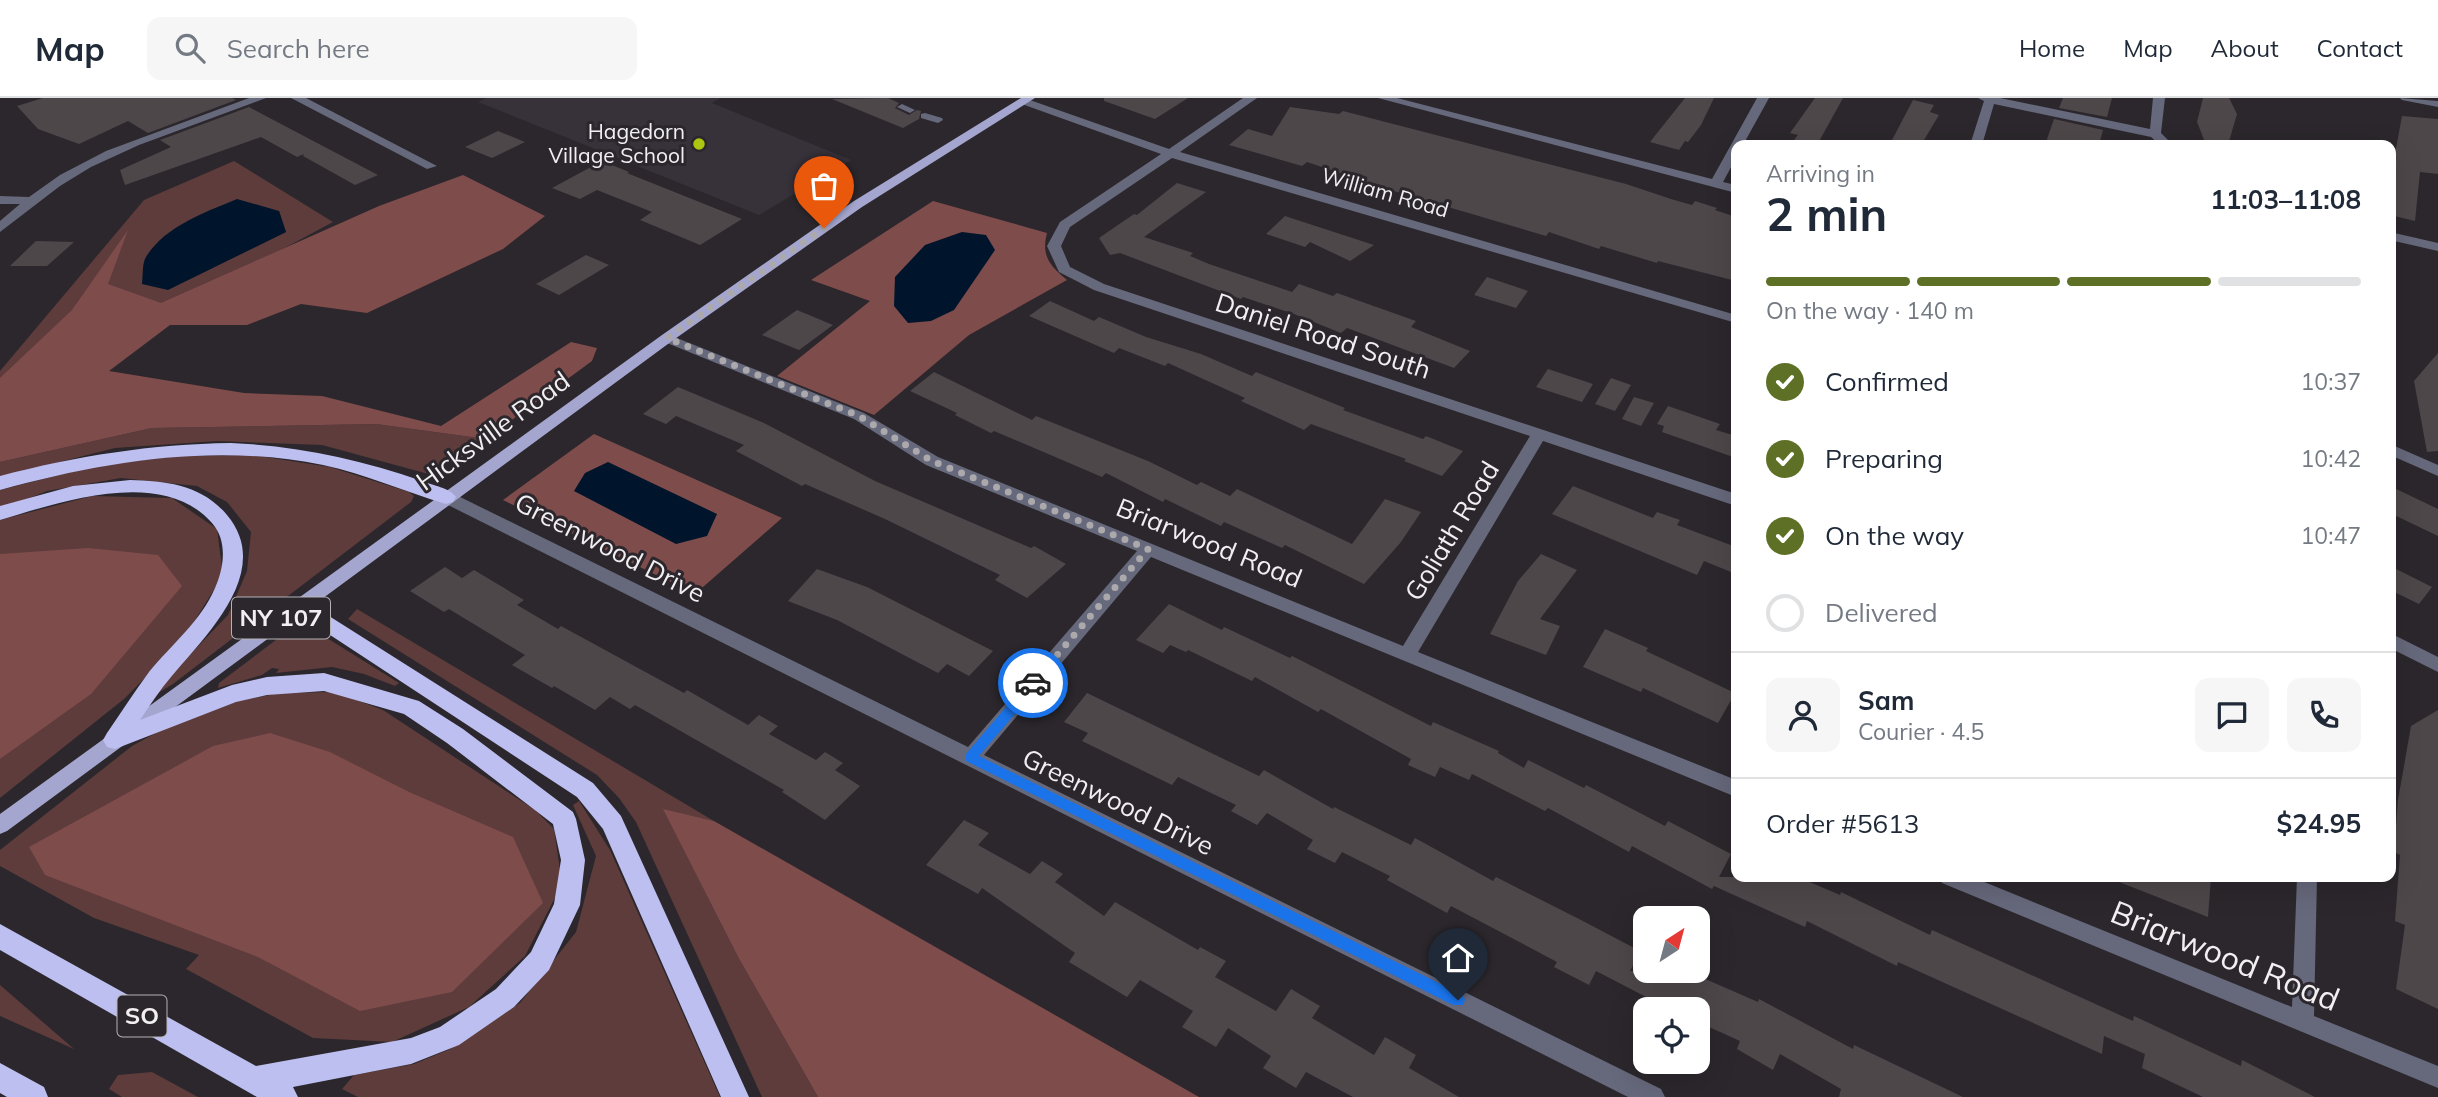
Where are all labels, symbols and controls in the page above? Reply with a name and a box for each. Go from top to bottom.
search box [147,17,637,80]
text: Map [35,28,105,69]
icon: search [171,29,209,67]
text: Search here [227,32,370,65]
text: Home [2019,33,2085,63]
text: Map [2123,33,2173,63]
text: About [2211,33,2279,63]
text: Contact [2317,33,2403,63]
place label: Hagedorn Village School [548,118,685,168]
marker: Hagedorn Village School [691,136,707,152]
pin [794,156,854,228]
text: Arriving in [1766,159,1875,188]
street label: William Road [1319,161,1452,223]
icon: bag [805,167,843,205]
text: 11:03–11:08 [2210,183,2361,216]
text: 2 min [1766,185,1887,243]
street label: Daniel Road South [1211,285,1435,386]
text: On the way · 140 m [1766,296,1974,325]
icon: check [1766,363,1804,401]
street label: Hicksville Road [409,364,576,497]
text: Confirmed [1825,365,1949,398]
text: 10:37 [2301,367,2361,396]
icon: check [1766,440,1804,478]
text: Preparing [1825,442,1943,475]
text: 10:42 [2301,444,2361,473]
street label: Goliath Road [1397,455,1506,606]
street label: Greenwood Drive [510,485,711,610]
street label: Briarwood Road [1112,490,1307,595]
icon: check [1766,517,1804,555]
text: On the way [1825,519,1964,552]
text: 10:47 [2301,521,2361,550]
text: Delivered [1825,596,1938,629]
road number: NY 107 [232,598,330,638]
courier [998,648,1068,718]
icon: car [1014,664,1052,702]
button: person [1766,678,1840,752]
button: chat [2195,678,2269,752]
button: phone [2287,678,2361,752]
text: Sam [1858,684,1914,717]
text: Courier · 4.5 [1858,717,1984,746]
street label: Greenwood Drive [1017,741,1219,862]
text: Order #5613 [1766,807,1919,840]
text: $24.95 [2277,807,2361,840]
street label: Briarwood Road [2105,891,2345,1019]
north arrow [1633,906,1710,984]
map controls [1633,906,1710,1074]
pin [1428,928,1488,1000]
icon: home [1439,939,1477,977]
road number: SO [118,996,166,1036]
button: locate [1633,997,1710,1074]

